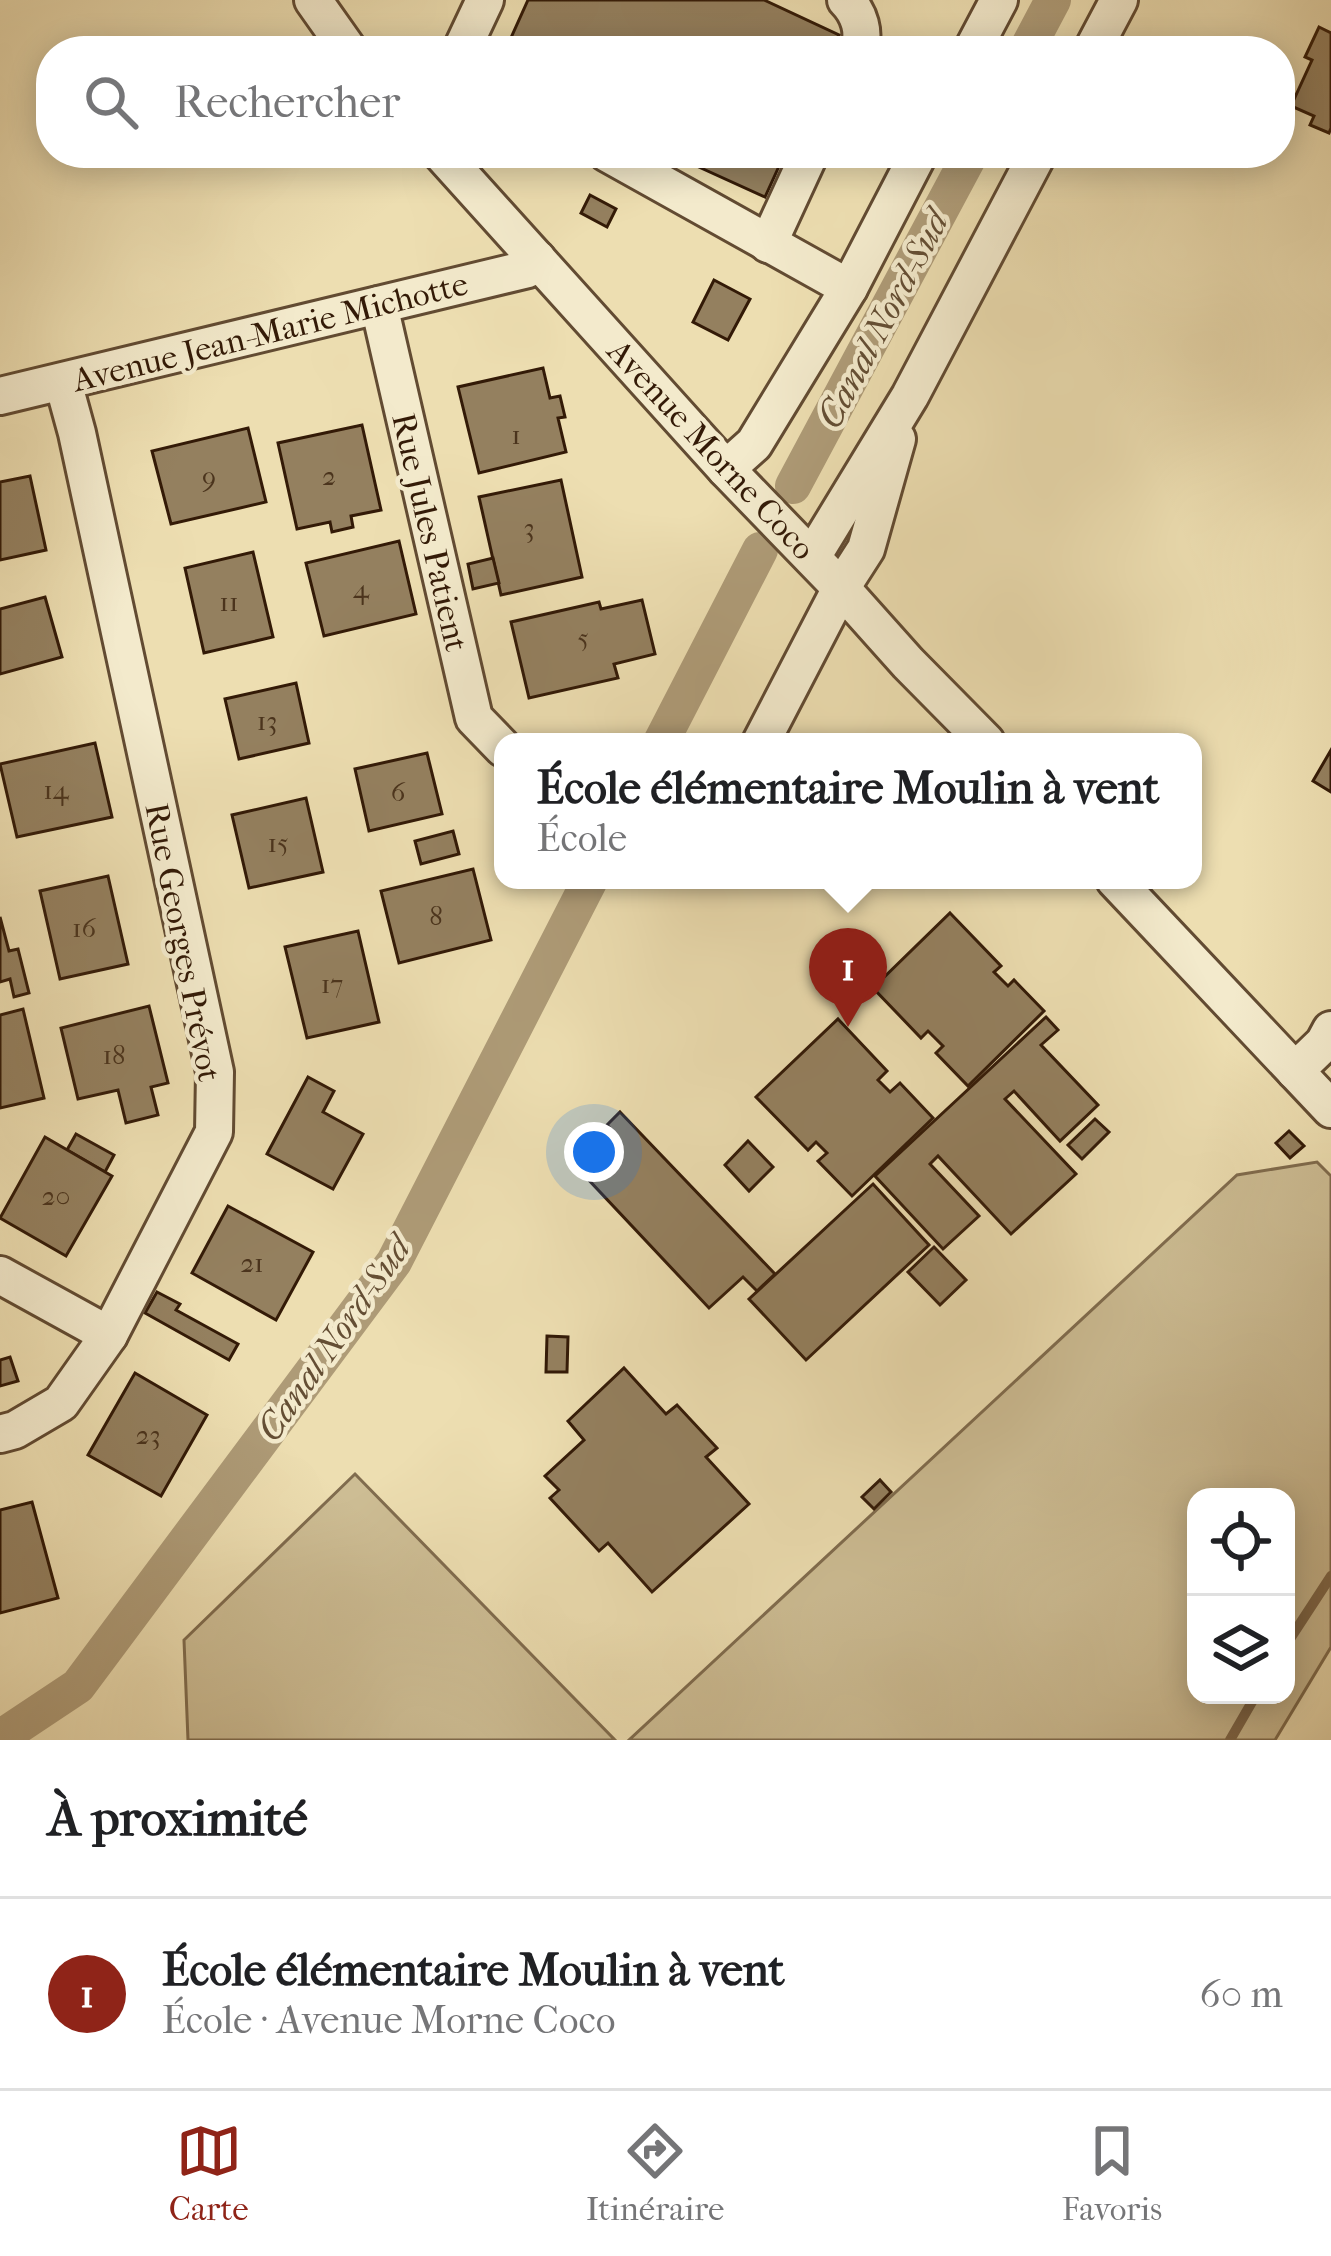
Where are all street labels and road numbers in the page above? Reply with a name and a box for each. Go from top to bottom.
street label: Avenue Jean-Marie Michotte [67,264,472,401]
street label: Avenue Morne Coco [598,330,823,568]
street label: Rue Jules Patient [383,409,476,656]
street label: Rue Georges Prévot [136,800,229,1085]

